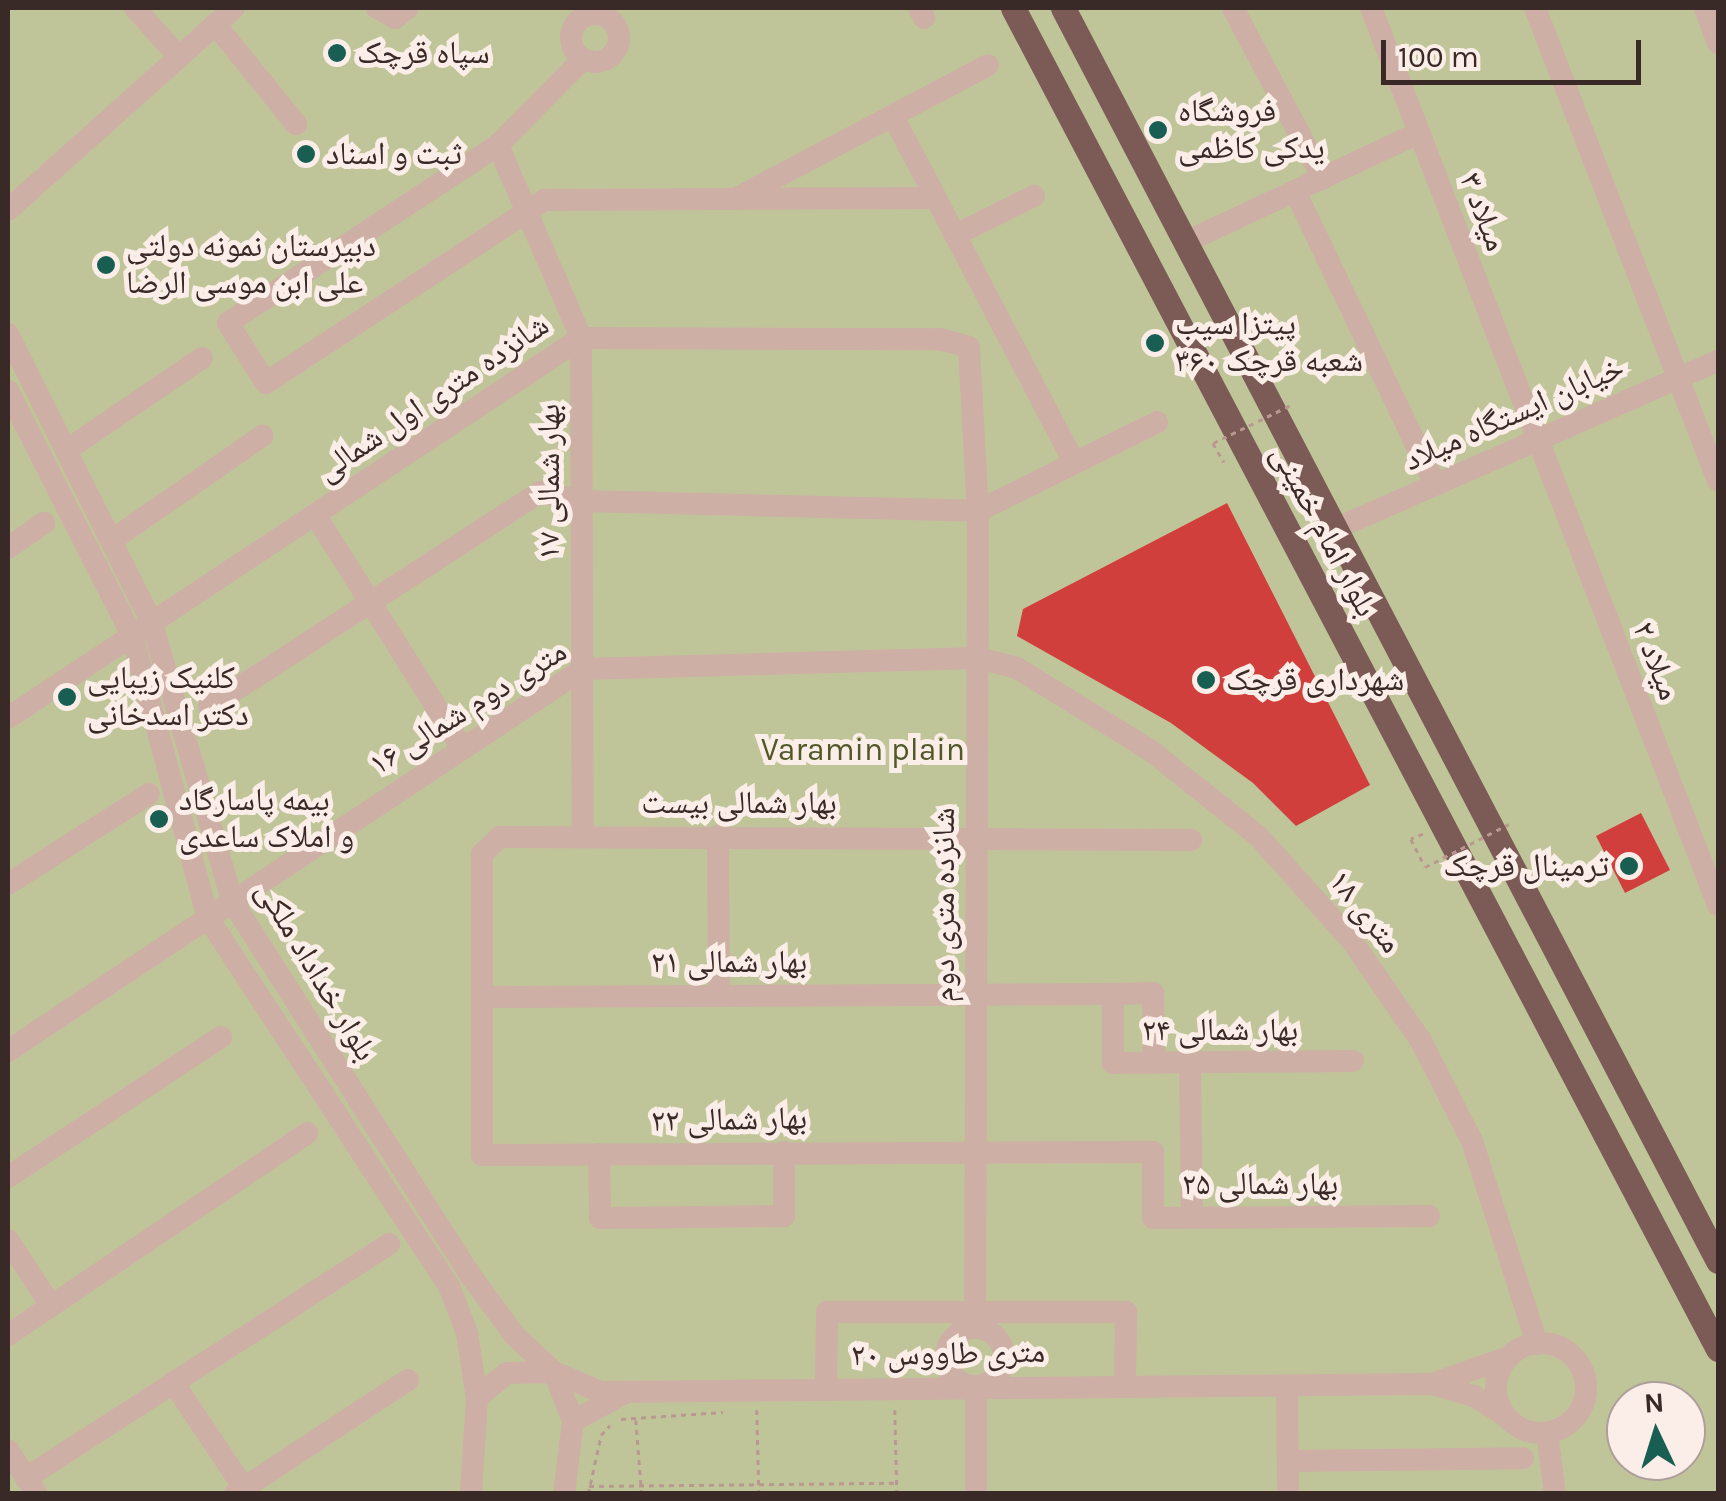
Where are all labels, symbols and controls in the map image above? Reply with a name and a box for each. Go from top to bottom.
scale bar [1386,20,1646,82]
place label: سپاه قرچک [357,34,490,72]
text: 100 m [1398,39,1479,75]
marker: سپاه قرچک [326,42,348,64]
place label: فروشگاه یدکی کاظمی [1178,93,1325,168]
marker: فروشگاه یدکی کاظمی [1147,119,1169,141]
place label: ثبت و اسناد [326,135,462,173]
marker: ثبت و اسناد [295,143,317,165]
street label: میلاد ۳ [1451,167,1515,257]
place label: دبیرستان نمونه دولتی علی ابن موسی الرضا [126,228,376,303]
marker: دبیرستان نمونه دولتی علی ابن موسی الرضا [95,254,117,276]
street label: شانزده متری اول شمالی [310,306,556,490]
place label: پیتزا سیب ۳۶۰ شعبه قرچک [1175,306,1363,381]
marker: پیتزا سیب ۳۶۰ شعبه قرچک [1144,332,1166,354]
street label: خیابان ایستگاه میلاد [1398,348,1630,480]
street label: بهار شمالی ۱۷ [530,404,568,560]
street label: بلوار امام خمینی [1263,438,1385,624]
street label: میلاد ۲ [1624,616,1688,706]
street label: ۱۶ متری دوم شمالی [362,632,574,784]
place label: کلنیک زیبایی دکتر اسدخانی [87,660,249,735]
place label: شهرداری قرچک [1226,661,1404,699]
marker: شهرداری قرچک [1195,669,1217,691]
marker: کلنیک زیبایی دکتر اسدخانی [56,686,78,708]
park label: Varamin plain [761,731,965,769]
place label: بیمه پاسارگاد و املاک ساعدی [179,782,354,857]
street label: بهار شمالی بیست [641,784,837,822]
street label: شانزده متری دوم [925,807,963,1003]
marker: بیمه پاسارگاد و املاک ساعدی [148,808,170,830]
place label: ترمینال قرچک [1443,847,1609,885]
marker: ترمینال قرچک [1618,855,1640,877]
street label: ۱۸ متری [1320,863,1410,961]
street label: بلوار خداداد ملکی [247,874,385,1068]
street label: بهار شمالی ۲۱ [651,943,807,981]
street label: بهار شمالی ۲۴ [1142,1011,1298,1049]
street label: بهار شمالی ۲۲ [650,1099,808,1141]
street label: بهار شمالی ۲۵ [1182,1165,1338,1203]
street label: ۲۰ متری طاووس [851,1333,1045,1375]
north arrow [1606,1381,1706,1481]
text: N [1643,1385,1665,1420]

